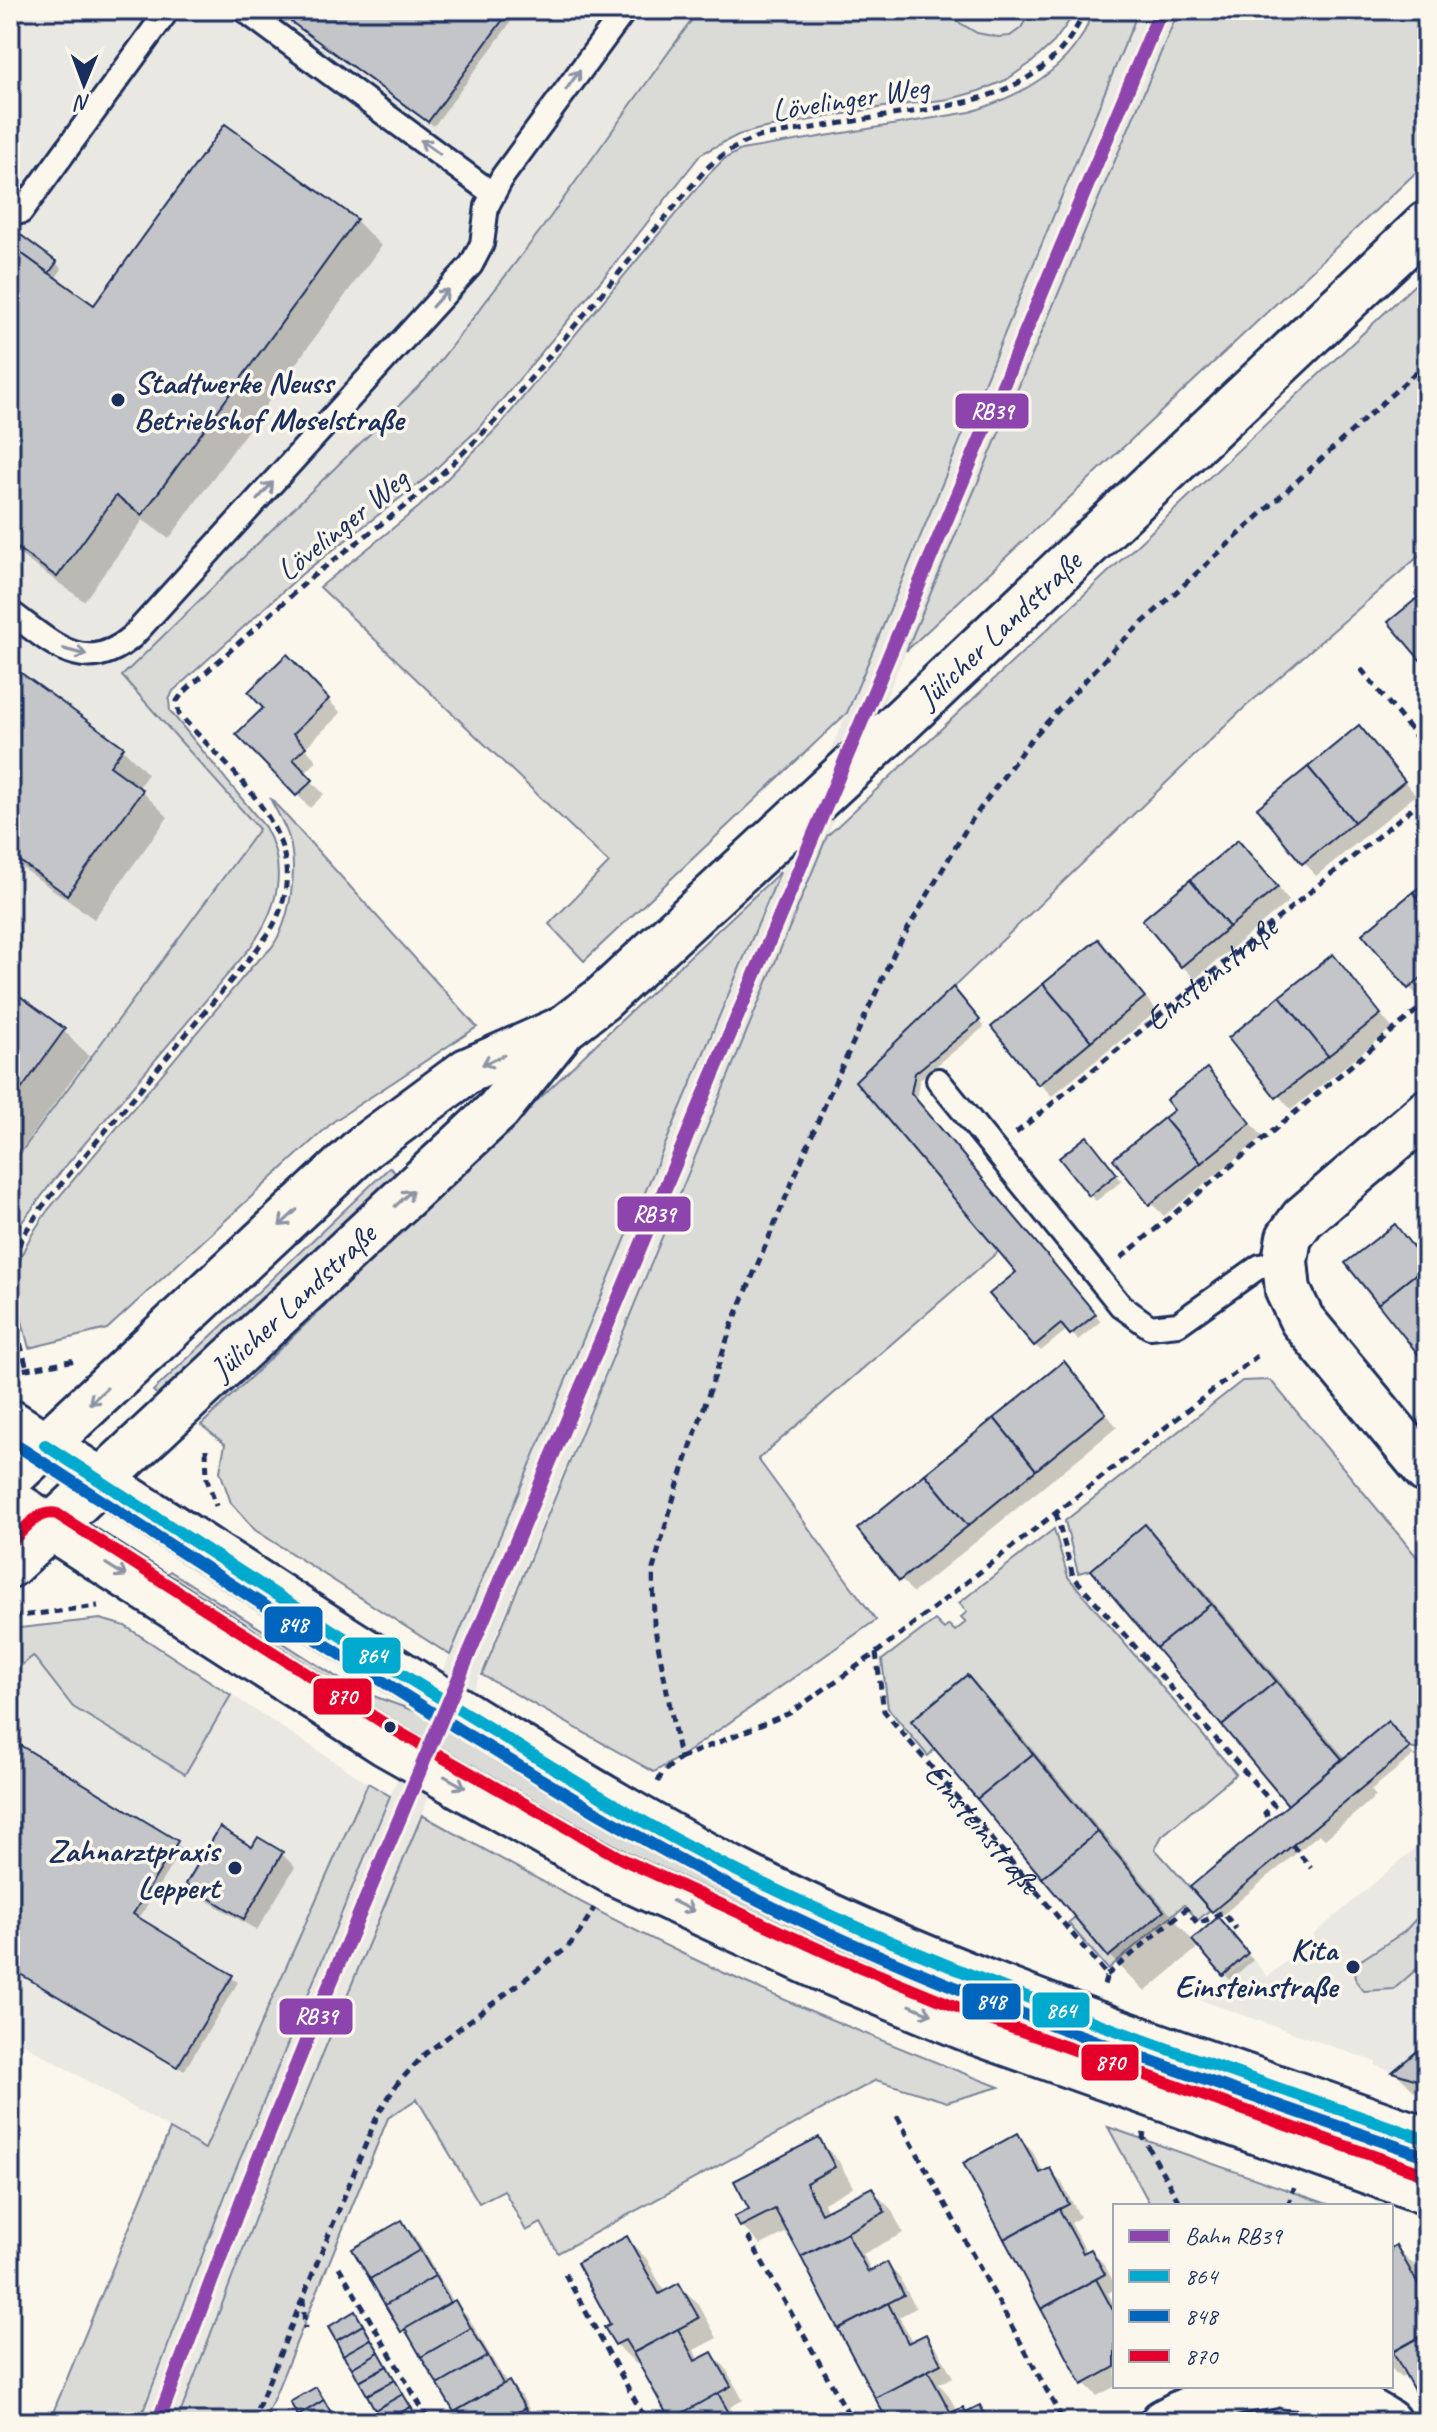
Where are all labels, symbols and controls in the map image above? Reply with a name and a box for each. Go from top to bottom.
north arrow [44,44,124,124]
street label: Lövelinger Weg [769,66,933,131]
one-way arrow [565,70,581,92]
text: N [73,89,91,117]
one-way arrow [420,139,442,156]
one-way arrow [430,289,448,309]
place label: Stadtwerke Neuss Betriebshof Moselstraße [134,362,406,440]
marker: Stadtwerke Neuss Betriebshof Moselstraße [109,391,127,409]
line badge: RB39 [954,392,1030,430]
text: RB39 [971,398,1016,426]
street label: Lövelinger Weg [268,458,418,590]
one-way arrow [255,481,273,501]
street label: Jülicher Landstraße [906,540,1092,719]
one-way arrow [62,646,88,661]
street label: Einsteinstraße [1136,905,1288,1040]
one-way arrow [481,1053,505,1068]
one-way arrow [394,1189,414,1208]
line badge: RB39 [616,1195,692,1233]
text: RB39 [633,1201,678,1229]
one-way arrow [278,1209,298,1228]
street label: Jülicher Landstraße [200,1213,387,1391]
one-way arrow [89,1387,109,1405]
one-way arrow [104,1562,127,1578]
line badge: 848 [263,1605,324,1644]
text: 848 [278,1611,311,1639]
line badge: 864 [341,1636,402,1675]
text: 864 [357,1642,390,1670]
line badge: 870 [312,1677,373,1716]
text: 870 [327,1683,359,1711]
unlabelled marker [382,1719,398,1735]
street label: Einsteinstraße [915,1754,1051,1905]
one-way arrow [442,1775,466,1790]
place label: Zahnarztpraxis Leppert [48,1830,222,1908]
marker: Zahnarztpraxis Leppert [226,1859,244,1877]
one-way arrow [671,1898,695,1914]
place label: Kita Einsteinstraße [1175,1929,1340,2007]
marker: Kita Einsteinstraße [1344,1958,1362,1976]
line badge: 848 [961,1982,1022,2021]
text: 848 [976,1988,1009,2016]
line badge: 864 [1031,1991,1091,2029]
line badge: RB39 [278,1997,354,2036]
text: 864 [1046,1997,1079,2025]
text: RB39 [295,2003,340,2031]
one-way arrow [909,2004,933,2018]
line badge: 870 [1080,2043,1140,2082]
text: 870 [1095,2049,1127,2077]
legend [1113,2204,1393,2388]
text: Bahn RB39 [1185,2221,1284,2251]
text: 864 [1185,2261,1220,2291]
text: 848 [1185,2301,1220,2331]
text: 870 [1185,2341,1220,2371]

